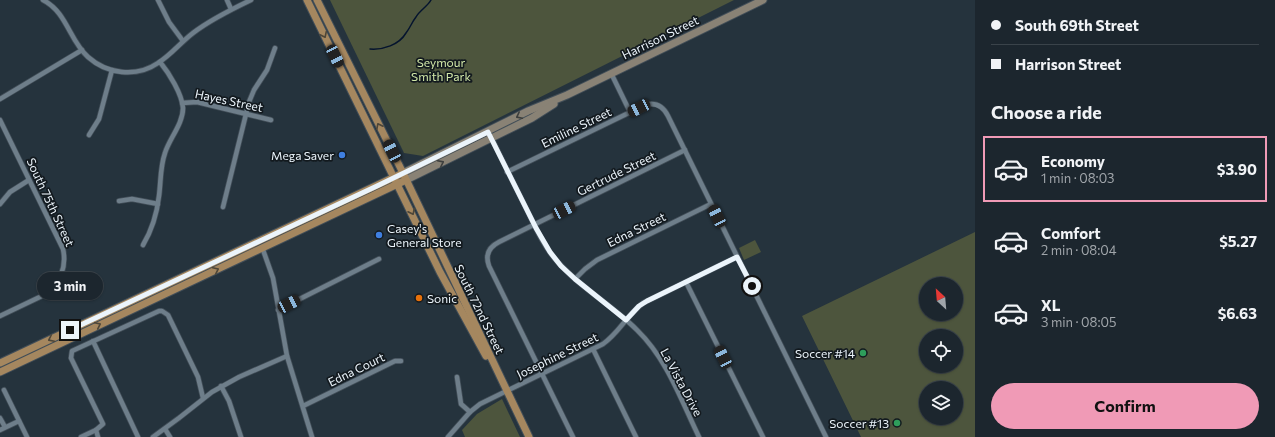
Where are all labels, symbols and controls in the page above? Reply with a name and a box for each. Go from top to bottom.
street label: Harrison Street [619,12,701,62]
text: South 69th Street [1015,16,1139,34]
one-way arrow [320,31,327,38]
car [324,43,346,69]
park label: Seymour Smith Park [411,55,471,83]
text: Harrison Street [1015,55,1121,73]
street label: Hayes Street [194,86,264,114]
car [626,97,652,119]
text: Choose a ride [991,101,1102,123]
street label: Emiline Street [539,104,613,150]
one-way arrow [515,111,523,119]
one-way arrow [376,122,384,130]
car [381,138,403,164]
place label: Mega Saver [271,148,334,162]
street label: Gertrude Street [574,148,658,198]
marker: Mega Saver [337,150,347,160]
icon: car [993,151,1029,187]
text: Economy [1041,152,1105,170]
street label: South 75th Street [24,155,78,249]
one-way arrow [437,160,445,168]
text: $3.90 [1217,160,1257,178]
text: 1 min · 08:03 [1041,170,1115,186]
car [551,199,577,221]
car [706,203,728,229]
one-way arrow [407,208,414,215]
street label: Edna Street [604,209,668,249]
place label: Casey's General Store [387,221,461,249]
icon: car [993,223,1029,259]
text: Comfort [1041,224,1101,242]
marker: Casey's General Store [374,230,384,240]
text: $5.27 [1219,232,1257,250]
text: 2 min · 08:04 [1041,242,1117,258]
street label: South 72nd Street [452,262,508,356]
one-way arrow [211,267,219,275]
callout: 3 min [37,272,103,300]
route start [743,277,761,295]
north arrow [919,277,963,321]
map controls [919,277,963,425]
text: 3 min [54,278,86,294]
place label: Sonic [427,291,457,305]
car [276,293,302,315]
marker: Sonic [414,293,424,303]
icon: car [993,295,1029,331]
text: XL [1041,296,1060,314]
text: $6.63 [1218,304,1257,322]
text: 3 min · 08:05 [1041,314,1116,330]
route end [61,321,79,339]
one-way arrow [94,322,102,330]
street label: Josephine Street [514,329,600,382]
button: locate [919,329,963,373]
one-way arrow [48,334,55,342]
car [712,344,734,370]
street label: La Vista Drive [658,346,706,418]
place label: Soccer #14 [795,346,855,360]
marker: Soccer #14 [858,348,868,358]
street label: Edna Court [325,349,387,389]
button: layers [919,381,963,425]
button: Confirm [991,383,1259,429]
place label: Soccer #13 [829,416,889,430]
marker: Soccer #13 [892,418,902,428]

